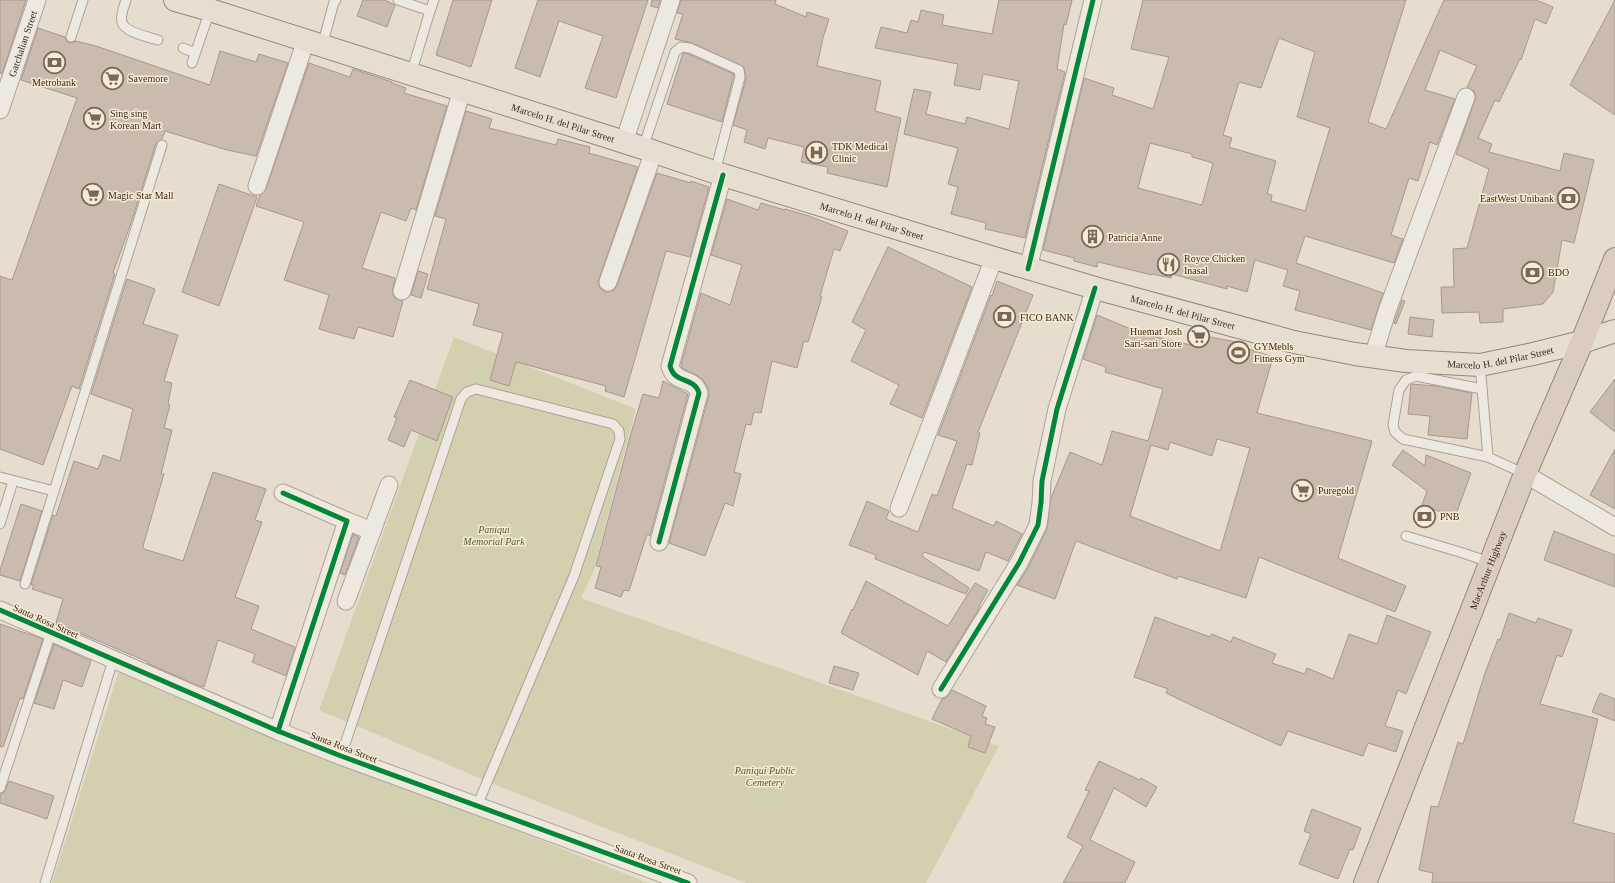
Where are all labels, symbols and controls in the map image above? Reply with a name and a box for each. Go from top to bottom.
street label: Gatchalian Street [6,9,39,78]
bank icon: Metrobank [41,49,67,75]
supermarket icon: Savemore [99,65,125,91]
place label: Savemore [128,73,169,84]
place label: Metrobank [32,77,76,88]
street label: Marcelo H. del Pilar Street [510,101,616,144]
supermarket icon: Sing sing Korean Mart [81,106,107,132]
place label: Sing sing Korean Mart [110,108,162,131]
hospital icon: TDK Medical Clinic [803,139,829,165]
place label: TDK Medical Clinic [832,141,888,164]
supermarket icon: Magic Star Mall [79,182,105,208]
bank icon: EastWest Unibank [1556,185,1582,211]
place label: Magic Star Mall [108,190,174,201]
place label: EastWest Unibank [1480,193,1554,204]
street label: Marcelo H. del Pilar Street [819,200,925,242]
building icon: Patricia Anne [1079,224,1105,250]
place label: Patricia Anne [1108,232,1163,243]
restaurant icon: Royce Chicken Inasal [1155,251,1181,277]
place label: Royce Chicken Inasal [1184,253,1245,276]
bank icon: BDO [1519,259,1545,285]
place label: BDO [1548,267,1569,278]
street label: Marcelo H. del Pilar Street [1129,292,1236,331]
bank icon: FICO BANK [991,304,1017,330]
place label: FICO BANK [1020,312,1074,323]
supermarket icon: Huemat Josh Sari-sari Store [1185,324,1211,350]
place label: Huemat Josh Sari-sari Store [1125,326,1183,349]
sports icon: GYMebls Fitness Gym [1226,339,1252,365]
place label: GYMebls Fitness Gym [1254,341,1305,364]
street label: Marcelo H. del Pilar Street [1447,344,1555,371]
supermarket icon: Puregold [1289,477,1315,503]
place label: Puregold [1318,485,1354,496]
bank icon: PNB [1411,503,1437,529]
place label: PNB [1440,511,1460,522]
park label: Paniqui Memorial Park [462,524,525,547]
street label: MacArthur Highway [1467,529,1508,611]
street label: Santa Rosa Street [12,602,81,640]
street label: Santa Rosa Street [309,729,379,765]
park label: Paniqui Public Cemetery [734,765,796,788]
street label: Santa Rosa Street [613,842,683,876]

